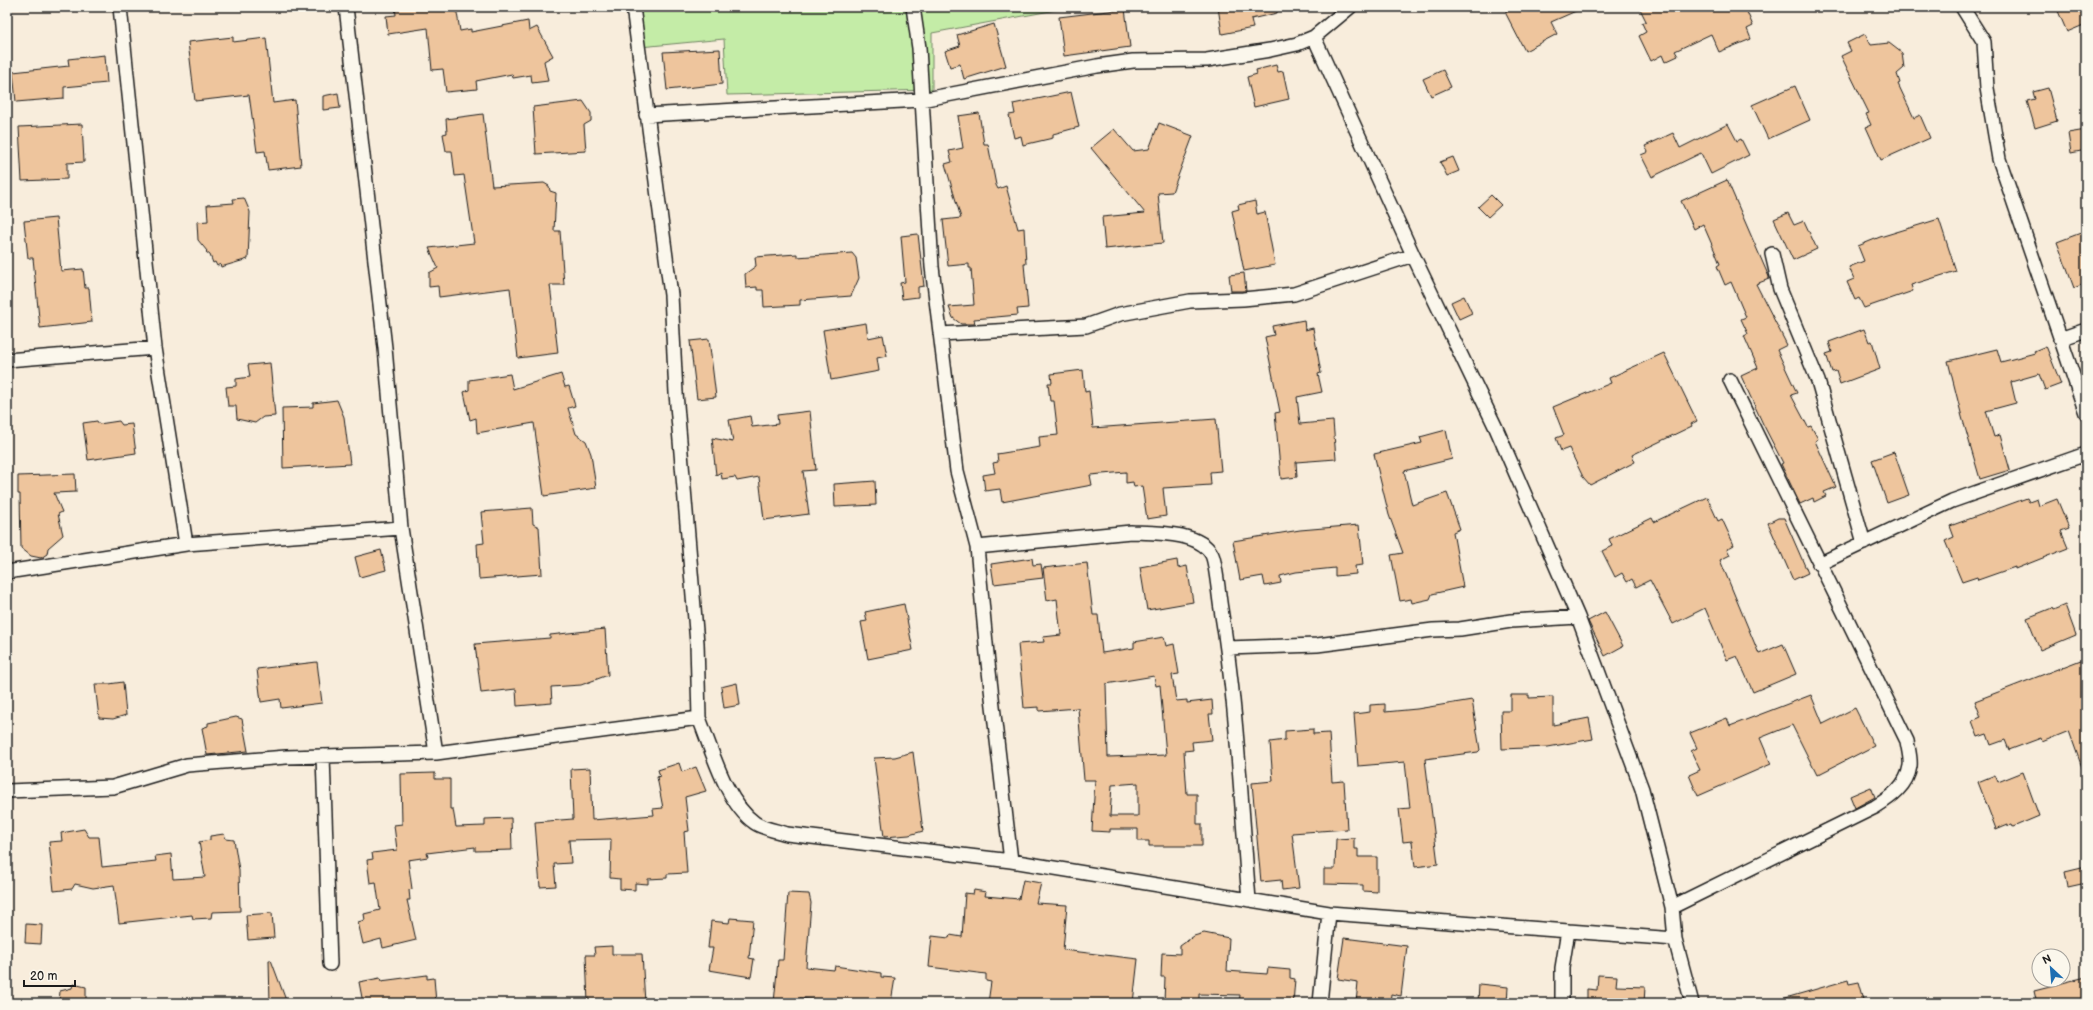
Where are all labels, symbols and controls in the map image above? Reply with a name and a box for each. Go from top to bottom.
north arrow [2031,948,2071,988]
text: N [2040,952,2053,967]
scale bar [24,962,75,988]
text: 20 m [30,969,57,984]

